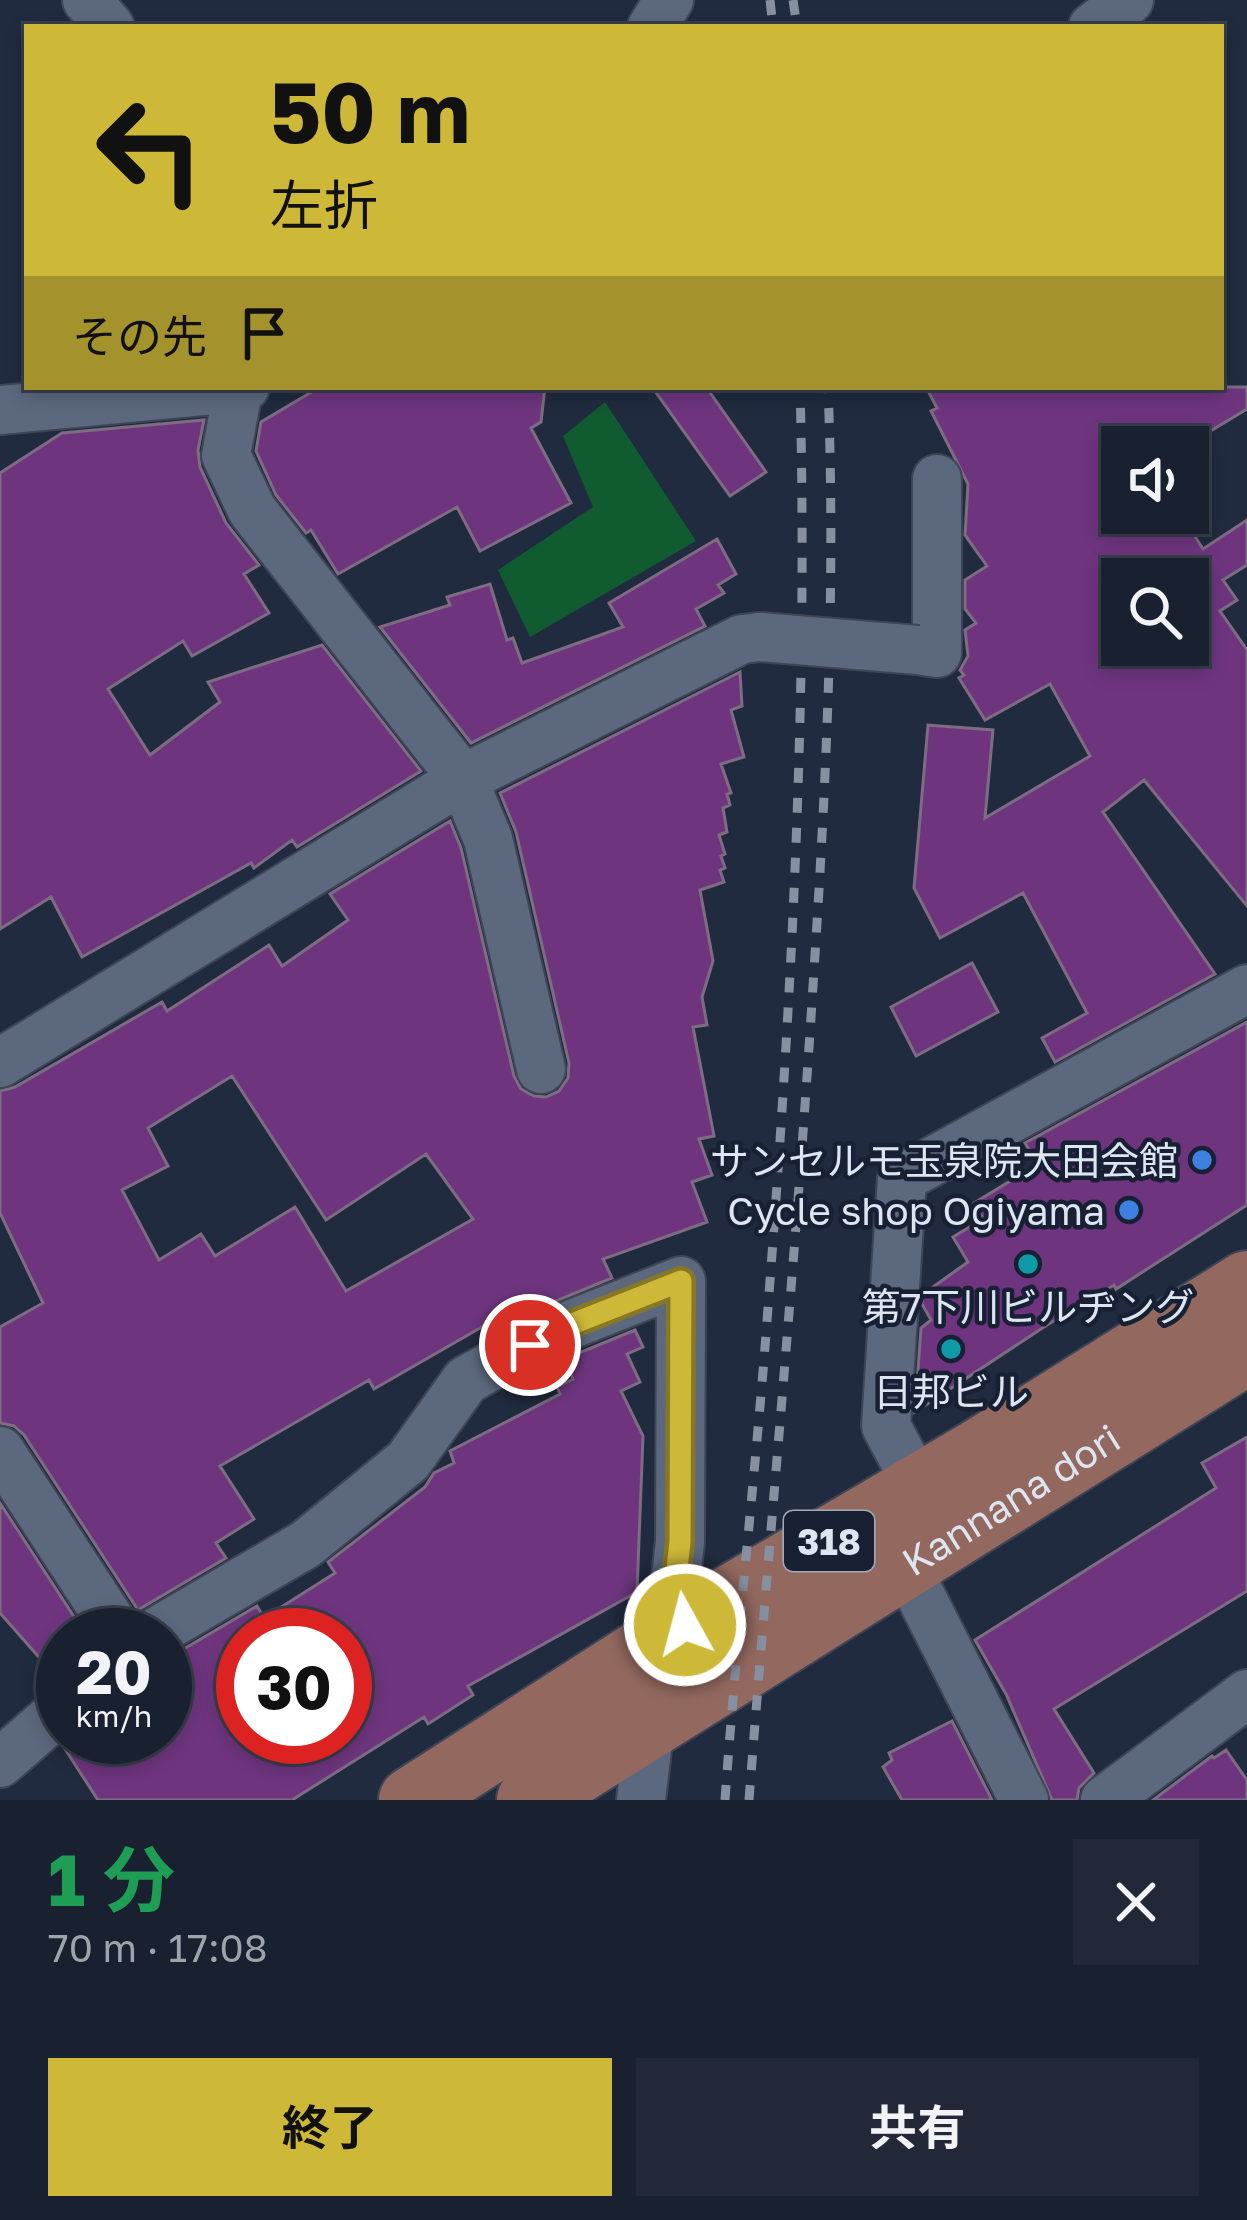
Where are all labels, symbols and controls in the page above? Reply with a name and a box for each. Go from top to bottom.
text: 50 m [270,61,470,161]
icon: left [72,72,228,228]
text: 左折 [270,172,378,237]
icon: arrive [231,300,297,366]
text: その先 [72,309,207,363]
map controls [1101,426,1209,666]
button: sound [1101,426,1209,534]
button: search [1101,558,1209,666]
place label: サンセルモ玉泉院大田会館 [710,1137,1178,1184]
marker: サンセルモ玉泉院大田会館 [1189,1147,1215,1173]
place label: Cycle shop Ogiyama [727,1187,1105,1234]
marker: Cycle shop Ogiyama [1116,1197,1142,1223]
marker: 第7下川ビルヂング [1015,1251,1041,1277]
place label: 第7下川ビルヂング [862,1283,1194,1330]
pin [479,1294,581,1396]
icon: arrive [497,1312,563,1378]
marker: 日邦ビル [938,1336,964,1362]
place label: 日邦ビル [873,1368,1029,1415]
street label: Kannana dori [893,1413,1128,1585]
road number: 318 [784,1511,874,1571]
position arrow [622,1562,748,1688]
speed limit sign: 30 [216,1608,372,1764]
text: 20 [76,1635,152,1707]
text: km/h [76,1698,152,1734]
text: 1 分 [48,1835,175,1922]
button: close [1073,1839,1199,1965]
text: 70 m · 17:08 [48,1924,268,1971]
button: 終了 [48,2058,612,2196]
button: 共有 [636,2058,1199,2196]

